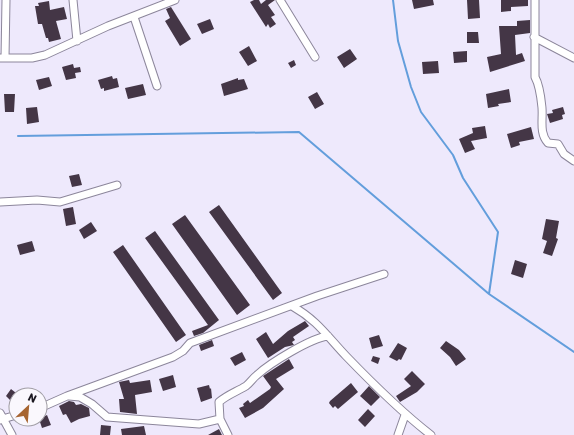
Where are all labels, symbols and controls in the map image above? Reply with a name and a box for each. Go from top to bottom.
north arrow [8,387,48,427]
text: N [26,391,39,406]

